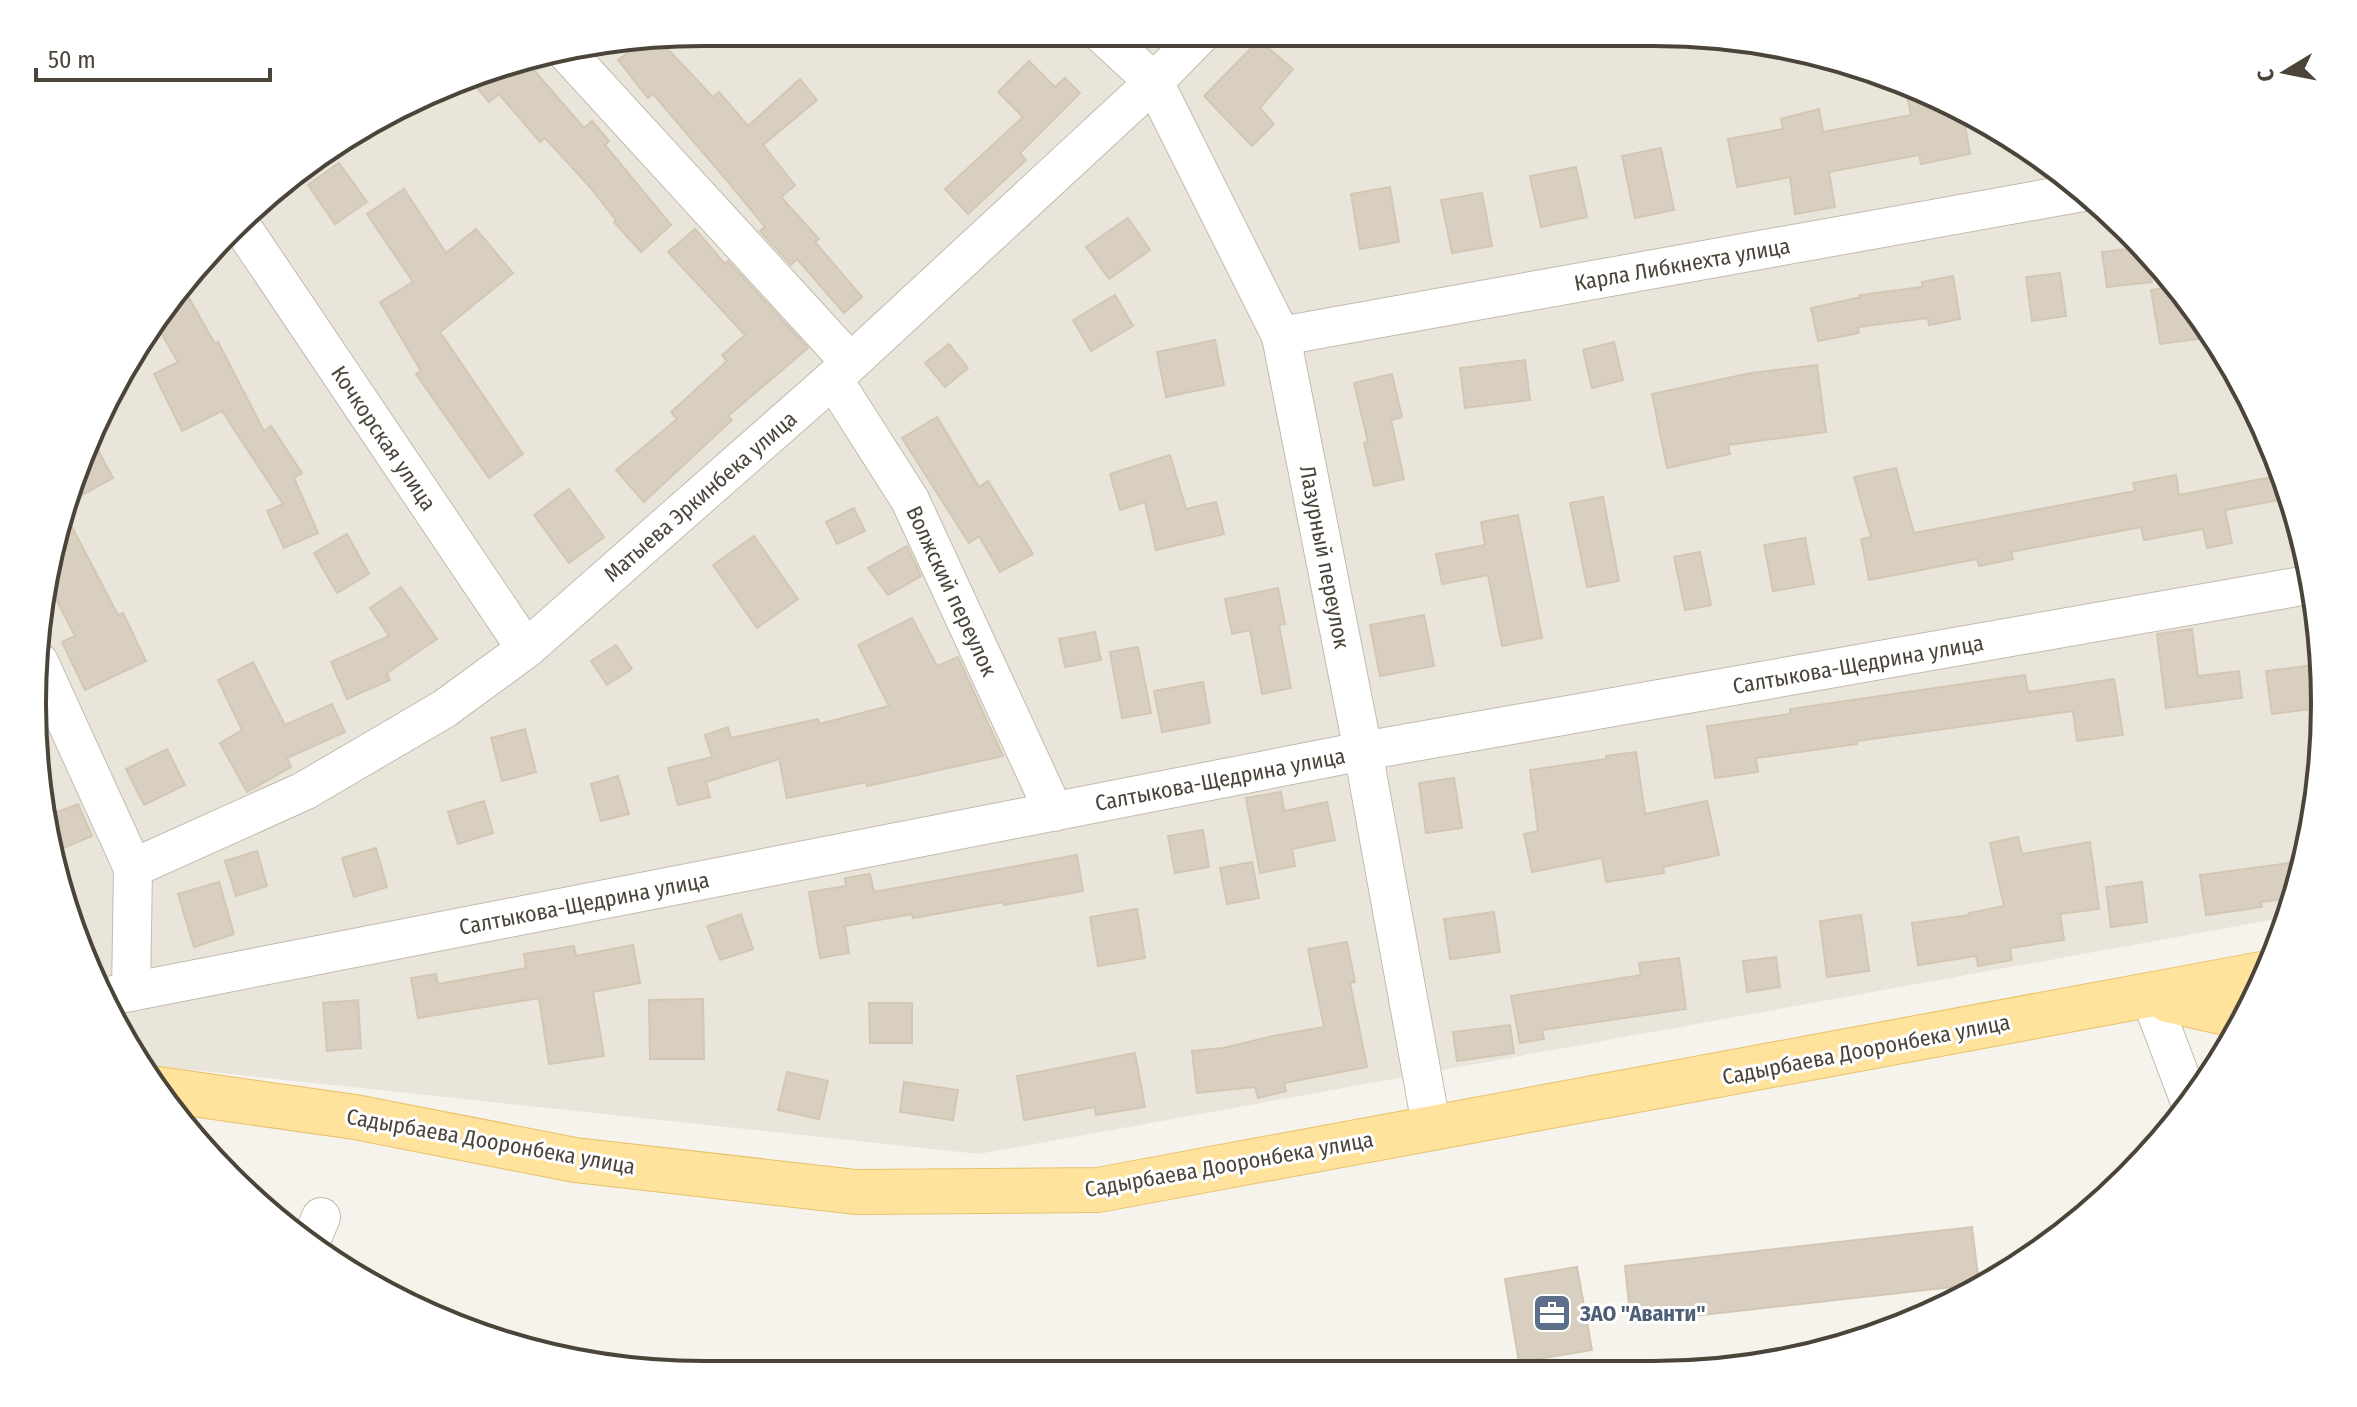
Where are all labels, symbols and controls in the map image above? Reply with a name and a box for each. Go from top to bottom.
scale bar [36,32,270,82]
north arrow [2245,32,2325,112]
text: 50 m [48,46,96,74]
text: С [2251,67,2280,83]
street label: Карла Либкнехта улица [1572,232,1792,297]
street label: Кочкорская улица [325,361,442,516]
street label: Матыева Эркинбека улица [598,405,802,588]
street label: Лазурный переулок [1294,463,1356,652]
street label: Волжский переулок [900,502,1003,681]
street label: Салтыкова-Щедрина улица [1731,629,1986,700]
street label: Салтыкова-Щедрина улица [1093,742,1347,817]
street label: Салтыкова-Щедрина улица [457,866,711,941]
street label: Садырбаева Дооронбека улица [1720,1008,2012,1091]
street label: Садырбаева Дооронбека улица [345,1103,637,1180]
street label: Садырбаева Дооронбека улица [1083,1126,1375,1203]
office icon: ЗАО "Аванти" [1531,1292,1573,1334]
place label: ЗАО "Аванти" [1579,1300,1706,1327]

